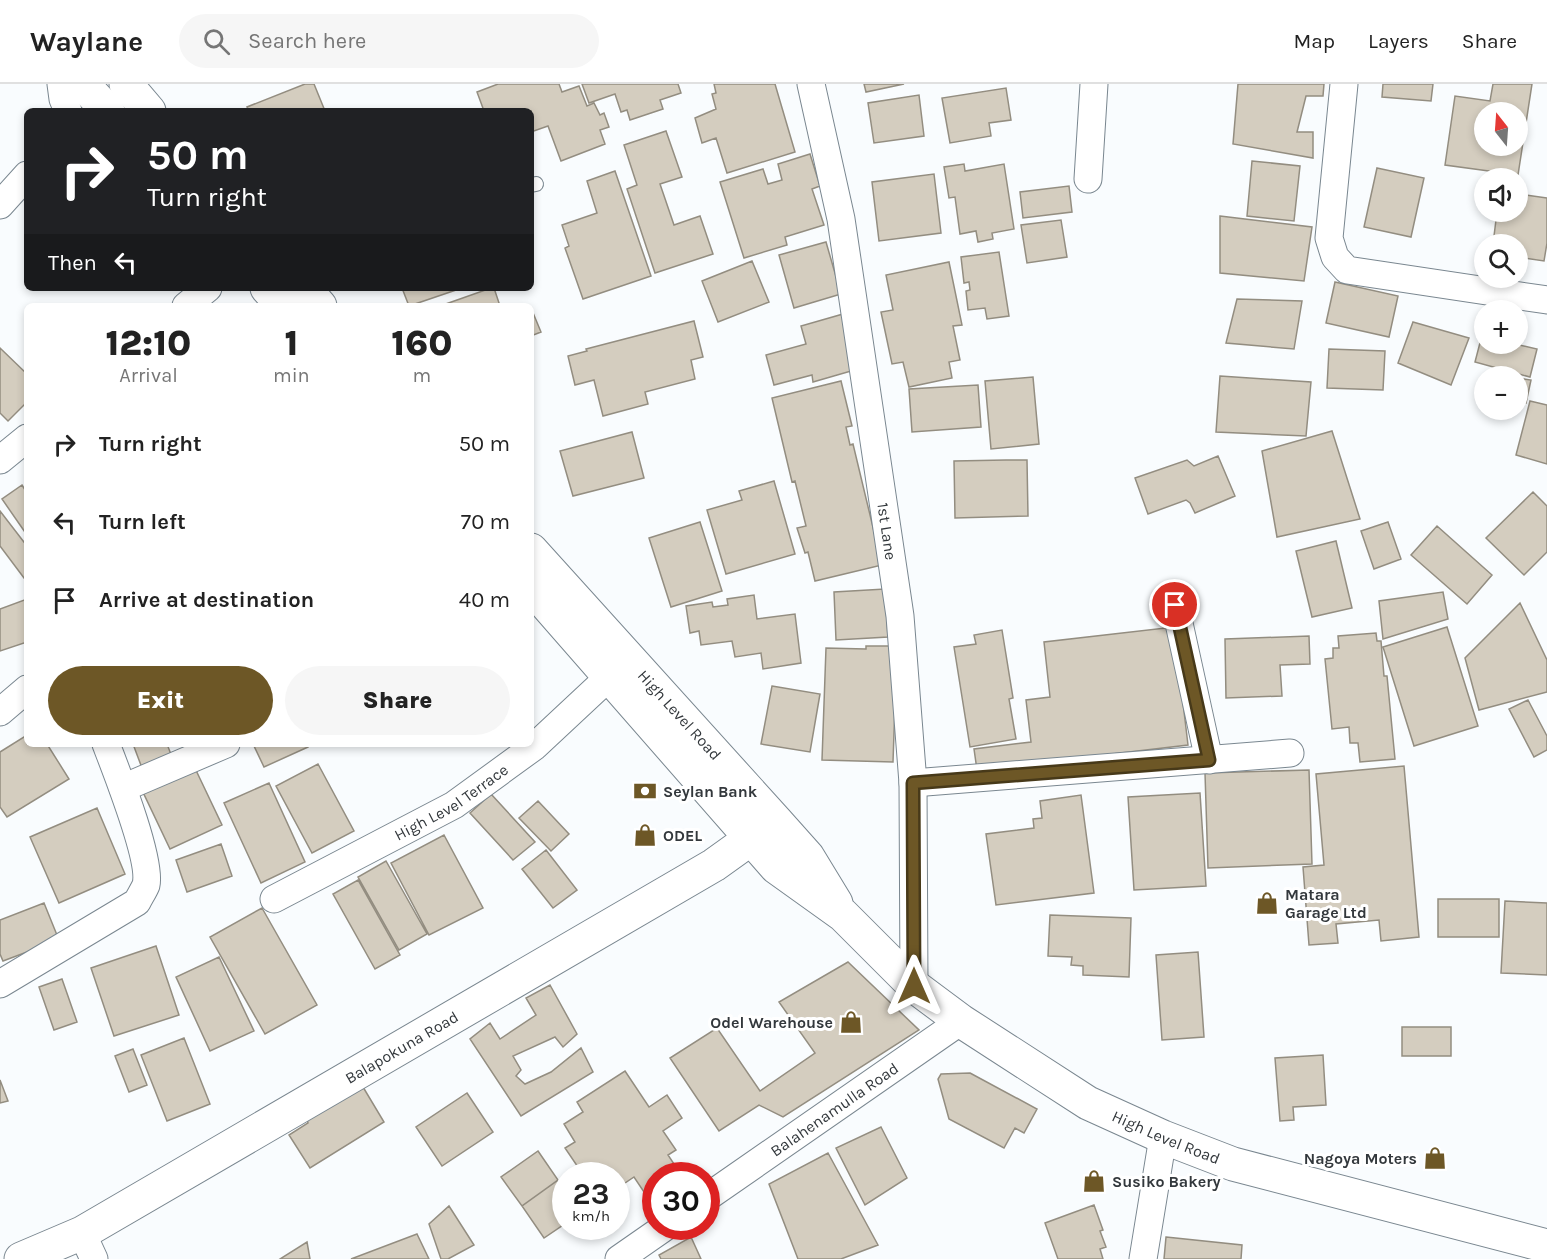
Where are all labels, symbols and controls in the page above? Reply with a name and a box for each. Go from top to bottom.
search box [179,14,599,68]
text: Waylane [30,25,143,58]
icon: search [200,25,233,58]
text: Search here [248,28,366,54]
text: Map [1293,29,1335,53]
text: Layers [1368,29,1429,53]
text: Share [1462,29,1517,53]
north arrow [1474,102,1528,156]
map controls [1474,102,1528,420]
text: 50 m [147,130,249,180]
icon: right [48,132,126,210]
button: sound [1474,168,1528,222]
text: Turn right [147,181,267,213]
button: search [1474,234,1528,288]
icon: left [109,246,142,279]
text: Then [48,250,97,276]
button: + [1474,300,1528,354]
text: 12:10 [106,322,191,364]
text: 1 [284,322,298,364]
text: 160 [391,322,452,364]
text: Arrival [119,364,178,387]
text: min [273,364,310,387]
text: m [412,364,431,387]
button: − [1474,366,1528,420]
icon: right [48,428,81,461]
text: Turn right [99,431,202,457]
text: 50 m [459,431,510,457]
street label: 1st Lane [874,501,901,561]
icon: left [48,506,81,539]
text: Turn left [99,509,186,535]
text: 70 m [461,509,510,535]
pin [1149,579,1200,630]
icon: arrive [48,584,81,617]
text: Arrive at destination [99,587,314,613]
text: 40 m [459,587,510,613]
icon: arrive [1158,588,1191,621]
button: Exit [48,666,273,735]
button: Share [285,666,510,735]
street label: High Level Road [634,666,726,764]
street label: High Level Terrace [391,760,511,844]
bank icon: Seylan Bank [632,778,658,804]
place label: Seylan Bank [663,782,758,801]
shop icon: ODEL [632,822,658,848]
place label: ODEL [663,826,702,845]
place label: Matara Garage Ltd [1285,885,1367,922]
shop icon: Matara Garage Ltd [1254,890,1280,916]
position arrow [882,954,946,1018]
street label: Balapokuna Road [341,1007,462,1087]
shop icon: Odel Warehouse [838,1009,864,1035]
place label: Odel Warehouse [710,1013,833,1032]
street label: Balahenamulla Road [766,1058,902,1160]
street label: High Level Road [1109,1106,1223,1168]
shop icon: Nagoya Moters [1422,1145,1448,1171]
place label: Nagoya Moters [1304,1149,1417,1168]
speed limit sign: 30 [642,1162,720,1240]
shop icon: Susiko Bakery [1081,1168,1107,1194]
place label: Susiko Bakery [1112,1172,1221,1191]
text: 23 [573,1176,609,1212]
text: km/h [572,1207,610,1225]

